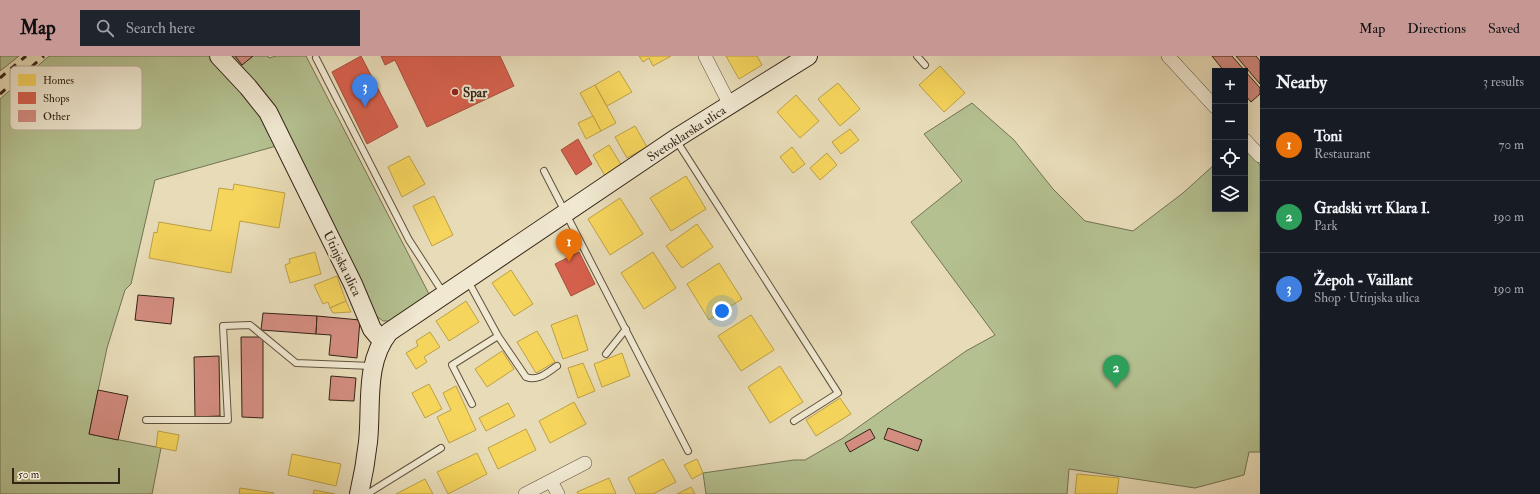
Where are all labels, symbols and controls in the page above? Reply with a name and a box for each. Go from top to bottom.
search box [80,10,360,46]
text: Map [20,16,56,40]
icon: search [94,17,116,39]
text: Search here [126,19,195,38]
text: Map [1359,20,1385,37]
text: Directions [1407,20,1466,37]
text: Saved [1488,20,1520,37]
legend [10,66,142,130]
map controls [1212,68,1248,212]
button: + [1212,68,1248,104]
text: Nearby [1276,72,1327,93]
text: Homes [43,74,74,87]
pin: 3 [352,74,378,107]
text: 3 results [1483,74,1524,90]
place label: Spar [463,85,488,102]
marker: Spar [450,87,460,97]
text: Shops [43,92,70,106]
street label: Svetoklarska ulica [644,102,730,165]
button: − [1212,104,1248,140]
text: Other [43,110,71,123]
text: Toni [1314,127,1342,146]
text: 1 [1287,137,1291,153]
text: 70 m [1499,137,1524,153]
button: locate [1212,140,1248,176]
text: Restaurant [1314,146,1370,162]
button: layers [1212,176,1248,212]
text: Gradski vrt Klara I. [1314,199,1430,218]
text: 2 [1286,209,1292,225]
text: 190 m [1493,209,1524,225]
text: Park [1314,218,1338,234]
street label: Utinjska ulica [319,228,365,299]
pin: 1 [556,229,582,262]
text: Žepoh - Vaillant [1314,271,1413,290]
text: 3 [1287,281,1292,297]
text: 190 m [1493,281,1524,297]
text: Shop · Utinjska ulica [1314,290,1420,306]
your location [712,301,732,321]
pin: 2 [1103,355,1129,388]
scale bar [12,466,120,485]
text: 50 m [18,468,39,481]

